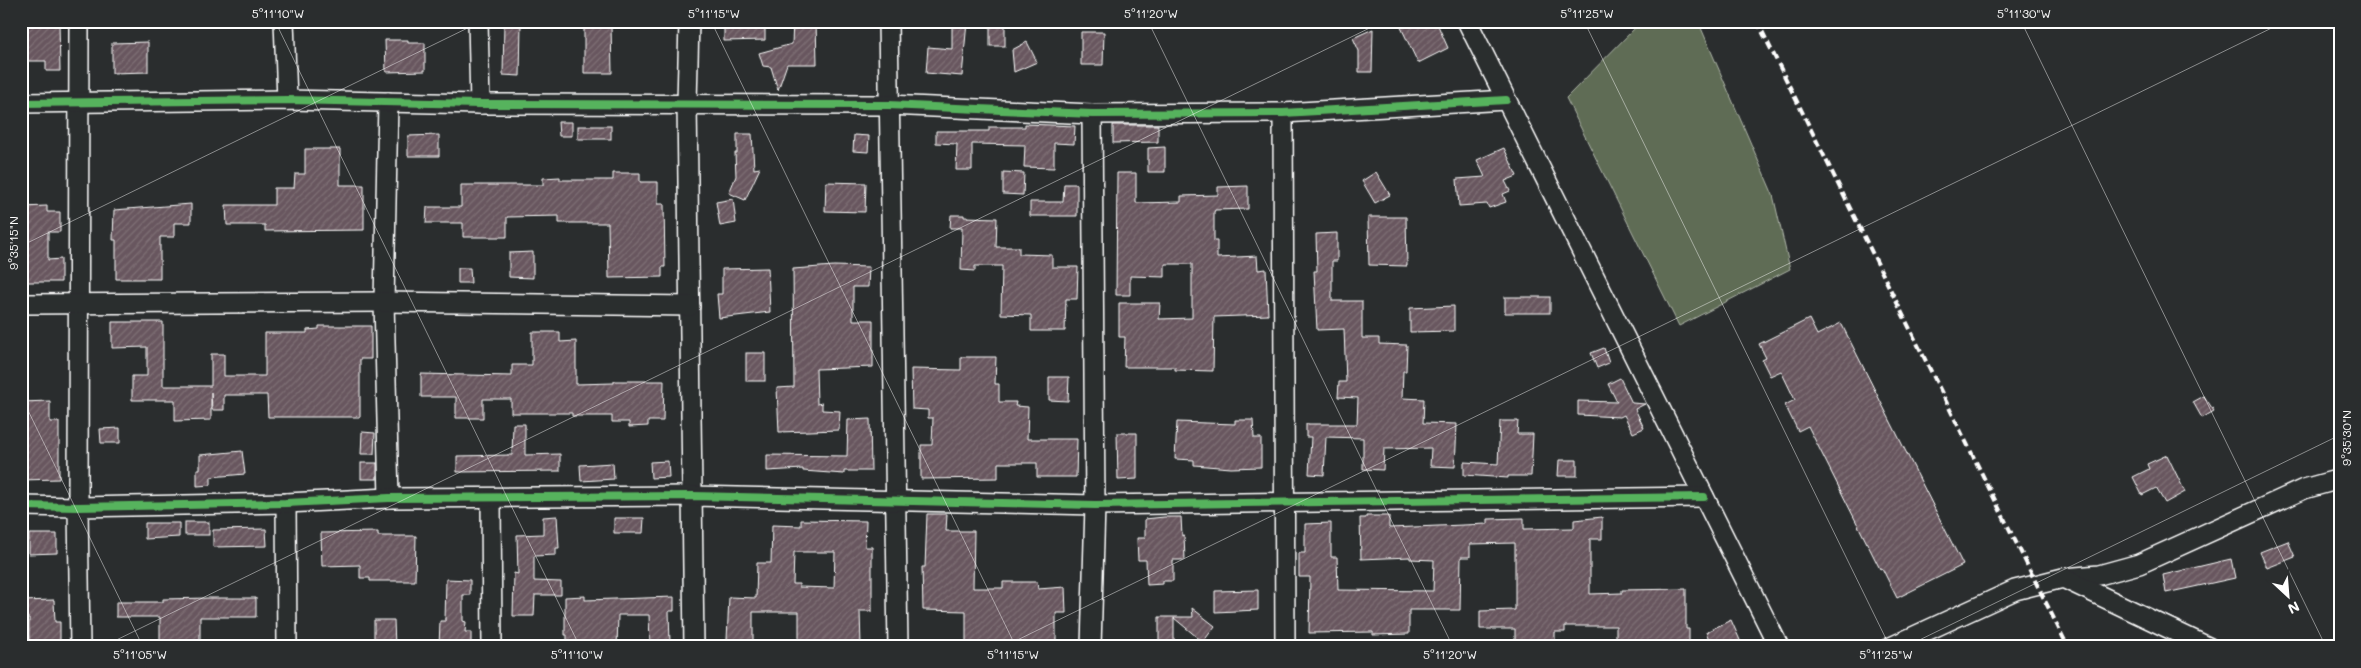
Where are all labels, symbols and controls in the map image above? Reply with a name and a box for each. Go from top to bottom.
text: 5°11'10"W [252,5,304,21]
text: 5°11'15"W [688,5,740,21]
text: 5°11'20"W [1124,5,1178,21]
text: 5°11'25"W [1560,5,1614,21]
text: 5°11'30"W [1997,5,2051,21]
text: 9°35'15"N [5,216,21,270]
text: 9°35'30"N [2338,410,2354,466]
north arrow [2264,570,2314,620]
text: N [2285,597,2303,619]
text: 5°11'05"W [113,646,167,662]
text: 5°11'10"W [551,646,603,662]
text: 5°11'15"W [987,646,1039,662]
text: 5°11'20"W [1423,646,1477,662]
text: 5°11'25"W [1859,646,1913,662]

